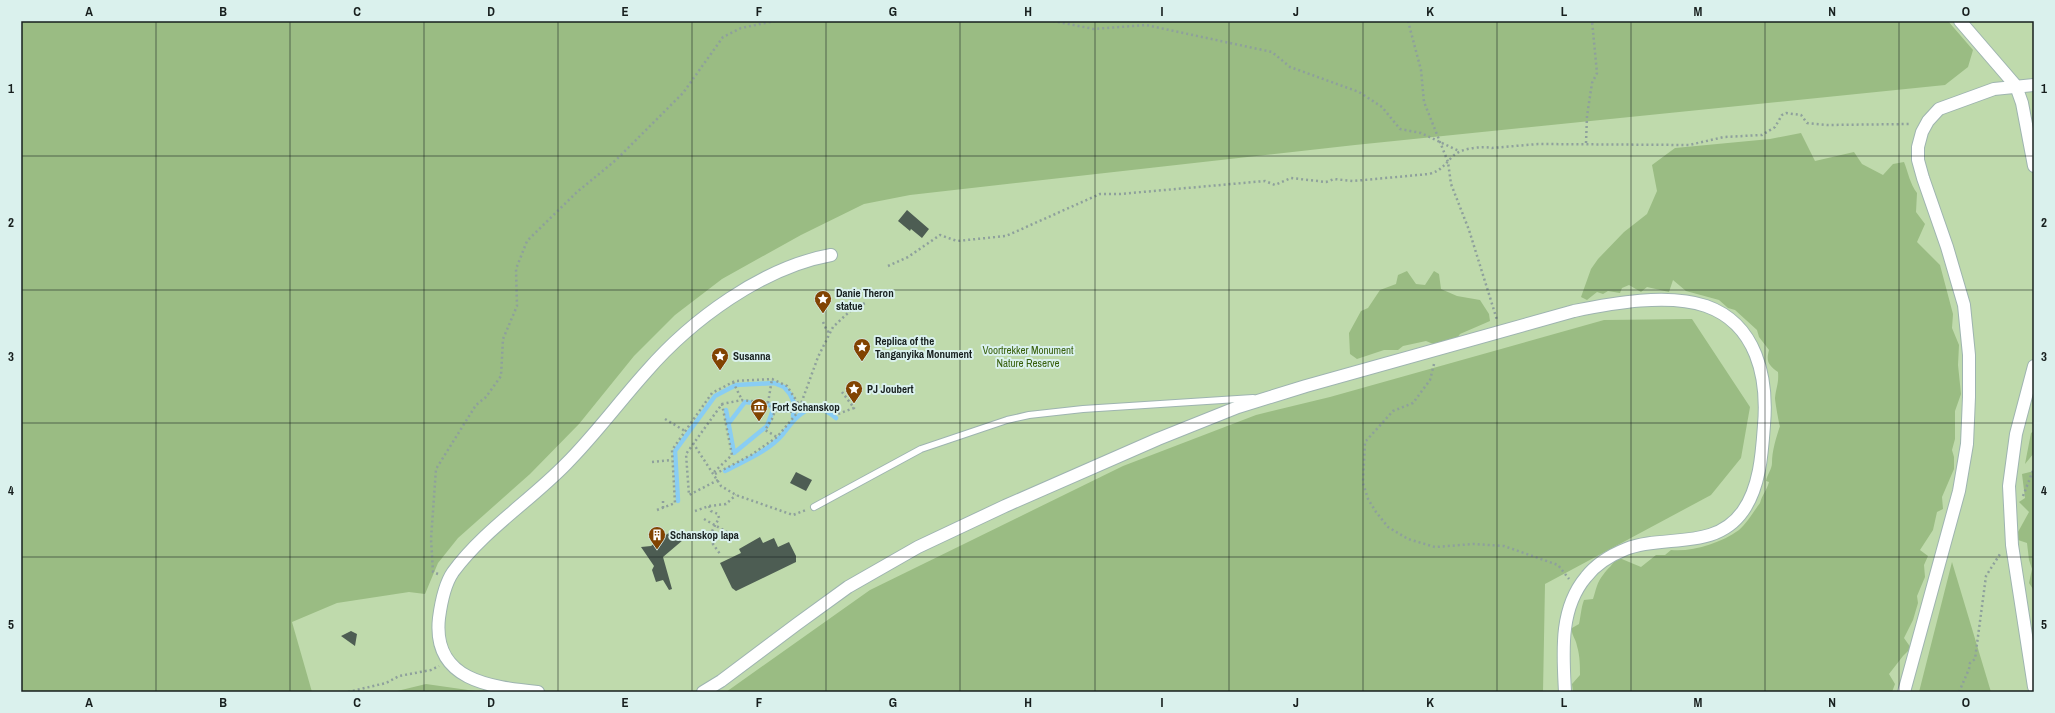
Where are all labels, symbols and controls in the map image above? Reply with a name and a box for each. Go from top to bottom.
text: A [85,3,93,20]
text: B [219,3,227,20]
text: C [353,3,361,20]
text: D [487,3,495,20]
text: E [621,3,629,20]
text: F [756,3,763,20]
text: G [889,3,897,20]
text: H [1024,3,1032,20]
text: I [1161,3,1164,20]
text: J [1293,3,1299,20]
text: K [1426,3,1434,20]
text: L [1561,3,1568,20]
text: M [1694,3,1703,20]
text: N [1828,3,1836,20]
text: O [1962,3,1970,20]
text: 1 [8,80,14,97]
text: 1 [2041,80,2047,97]
text: 2 [8,214,14,231]
text: 2 [2041,214,2047,231]
place label: Danie Theron statue [836,286,894,313]
place icon: Danie Theron statue [813,289,833,314]
place label: Replica of the Tanganyika Monument [875,334,972,361]
place icon: Replica of the Tanganyika Monument [852,337,872,362]
park label: Voortrekker Monument Nature Reserve [982,343,1074,370]
place icon: Susanna [710,346,730,371]
text: 3 [8,348,14,365]
text: 3 [2041,348,2047,365]
place label: Susanna [733,349,771,363]
place icon: PJ Joubert [844,379,864,404]
place label: PJ Joubert [867,382,914,396]
museum icon: Fort Schanskop [749,397,769,422]
place label: Fort Schanskop [772,400,840,414]
text: 4 [8,482,14,499]
text: 4 [2041,482,2047,499]
building icon: Schanskop lapa [647,525,667,550]
place label: Schanskop lapa [670,528,739,542]
text: 5 [8,616,14,633]
text: 5 [2041,616,2047,633]
text: A [85,694,93,711]
text: B [219,694,227,711]
text: C [353,694,361,711]
text: D [487,694,495,711]
text: E [621,694,629,711]
text: F [756,694,763,711]
text: G [889,694,897,711]
text: H [1024,694,1032,711]
text: I [1161,694,1164,711]
text: J [1293,694,1299,711]
text: K [1426,694,1434,711]
text: L [1561,694,1568,711]
text: M [1694,694,1703,711]
text: N [1828,694,1836,711]
text: O [1962,694,1970,711]

